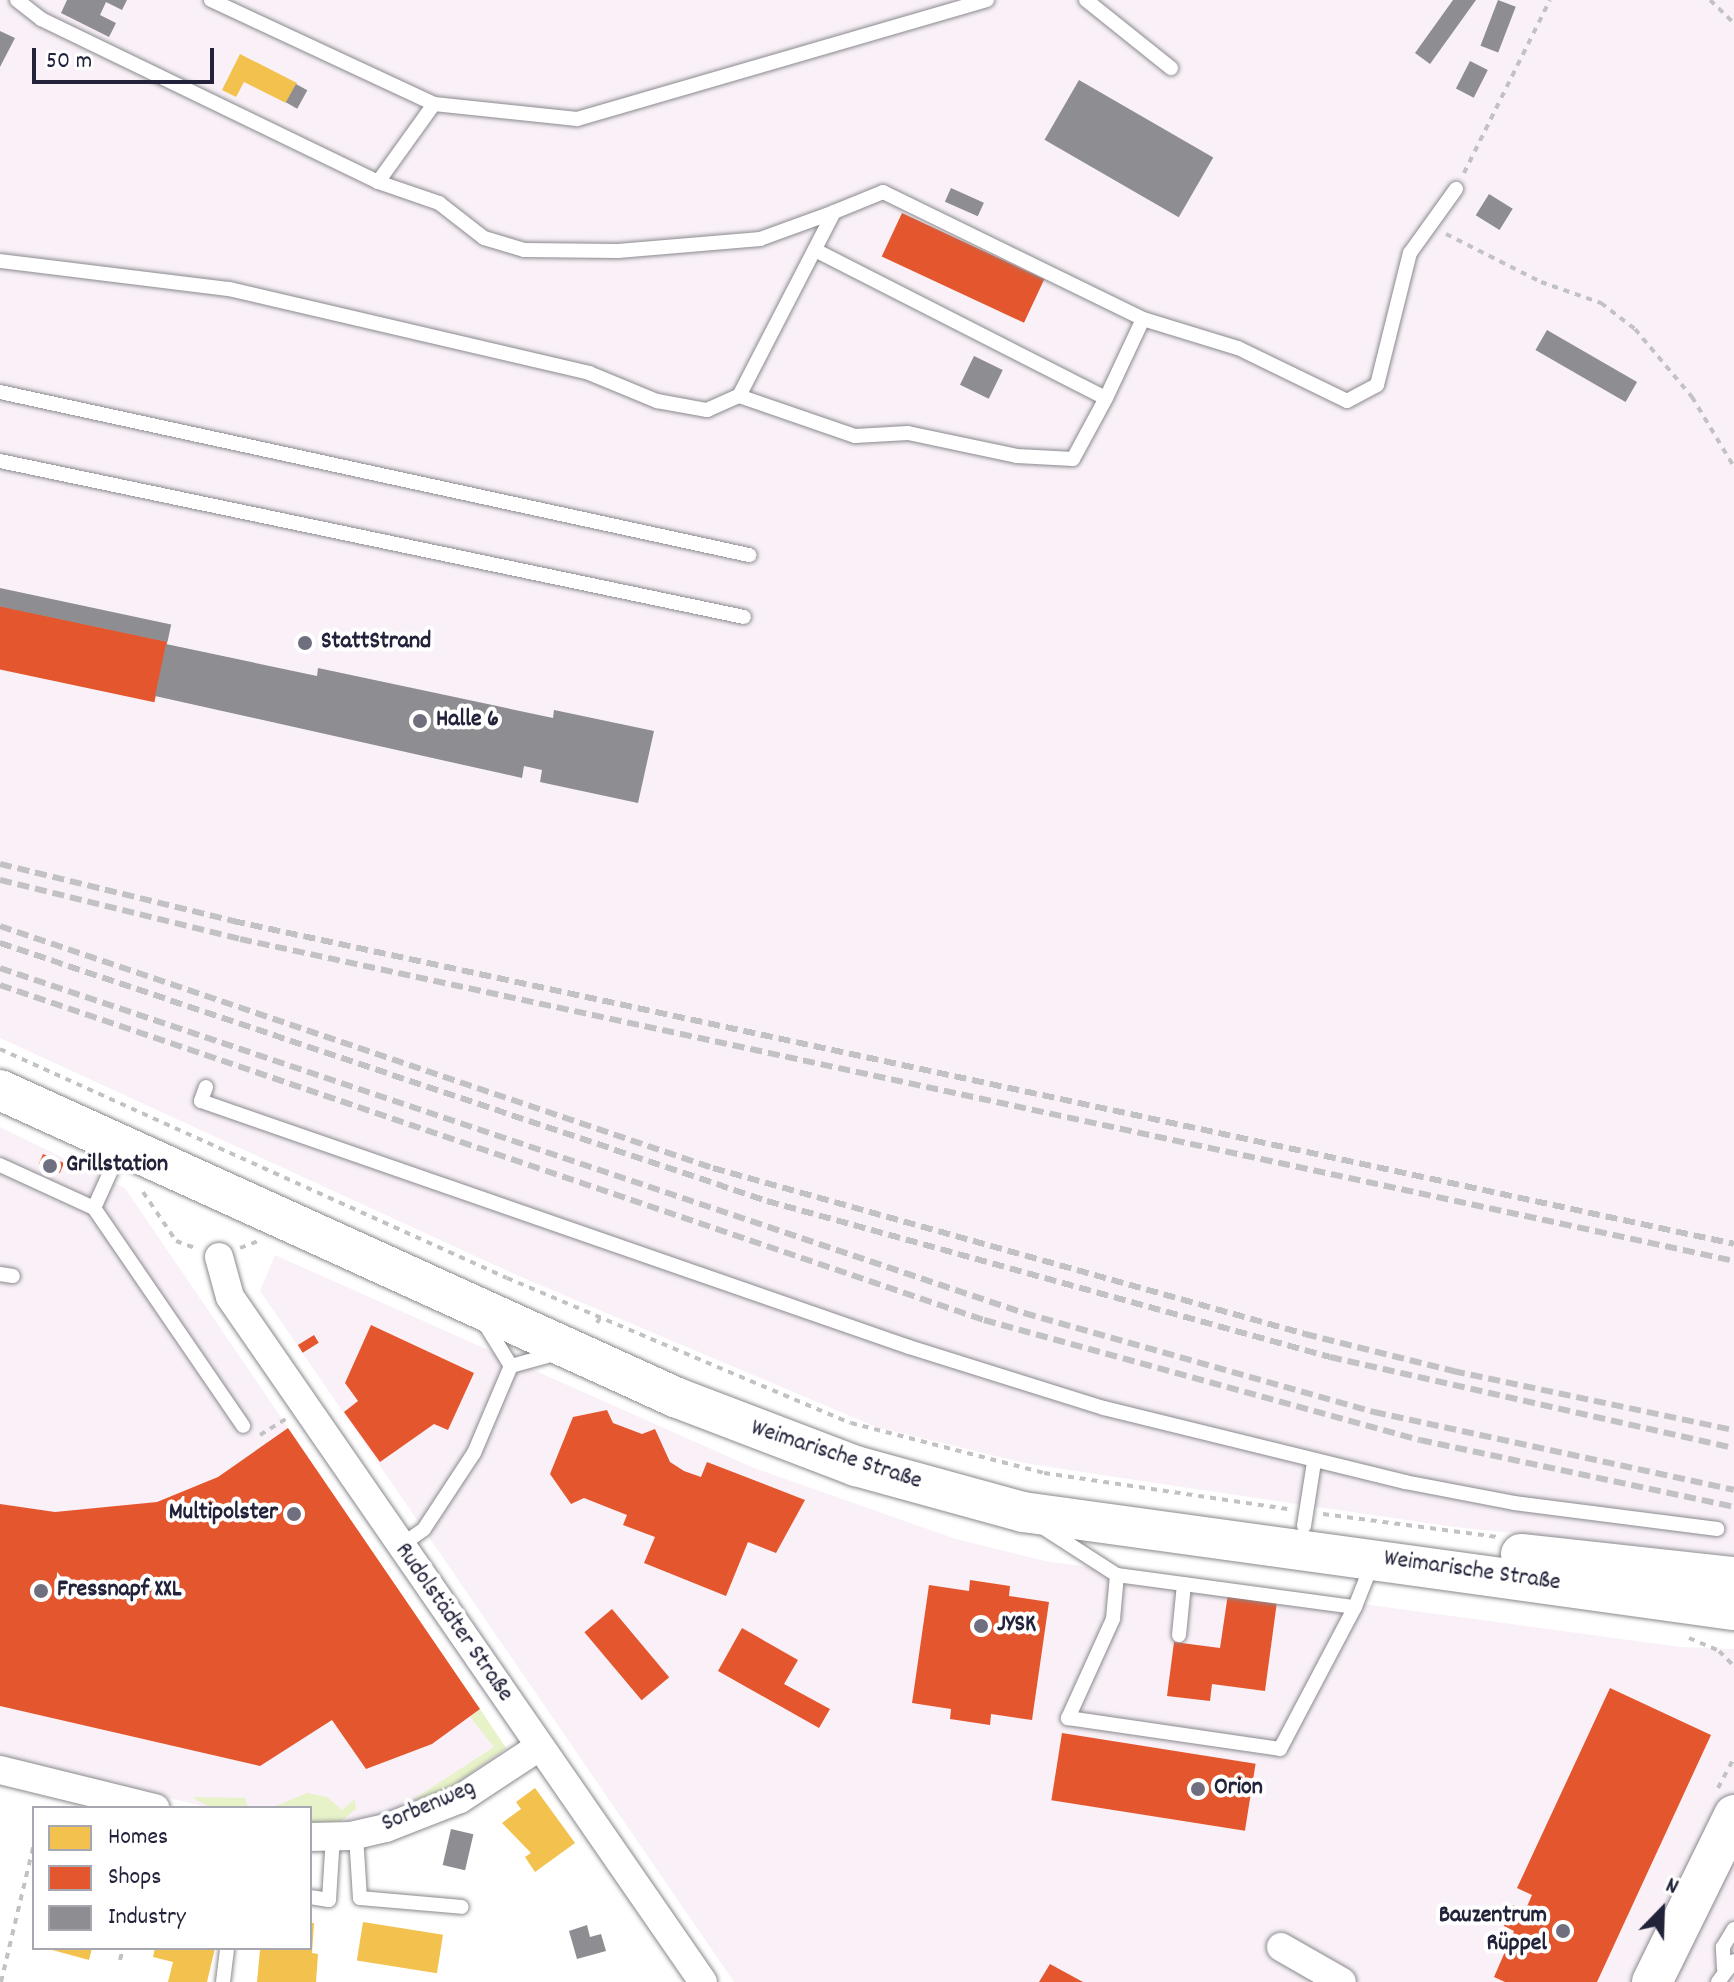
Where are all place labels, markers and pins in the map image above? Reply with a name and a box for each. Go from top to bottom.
place label: StattStrand [321,629,431,657]
marker: StattStrand [296,634,314,652]
place label: Halle 6 [436,707,499,735]
marker: Halle 6 [411,712,429,730]
place label: Grillstation [66,1152,168,1180]
marker: Grillstation [41,1157,59,1175]
place label: Multipolster [169,1500,278,1528]
marker: Multipolster [285,1505,303,1523]
place label: Fressnapf XXL [57,1577,181,1605]
marker: Fressnapf XXL [32,1582,50,1600]
place label: JYSK [997,1612,1036,1640]
marker: JYSK [972,1617,990,1635]
place label: Orion [1214,1775,1263,1803]
marker: Orion [1189,1780,1207,1798]
place label: Bauzentrum Rüppel [1439,1903,1547,1959]
marker: Bauzentrum Rüppel [1554,1922,1572,1940]

